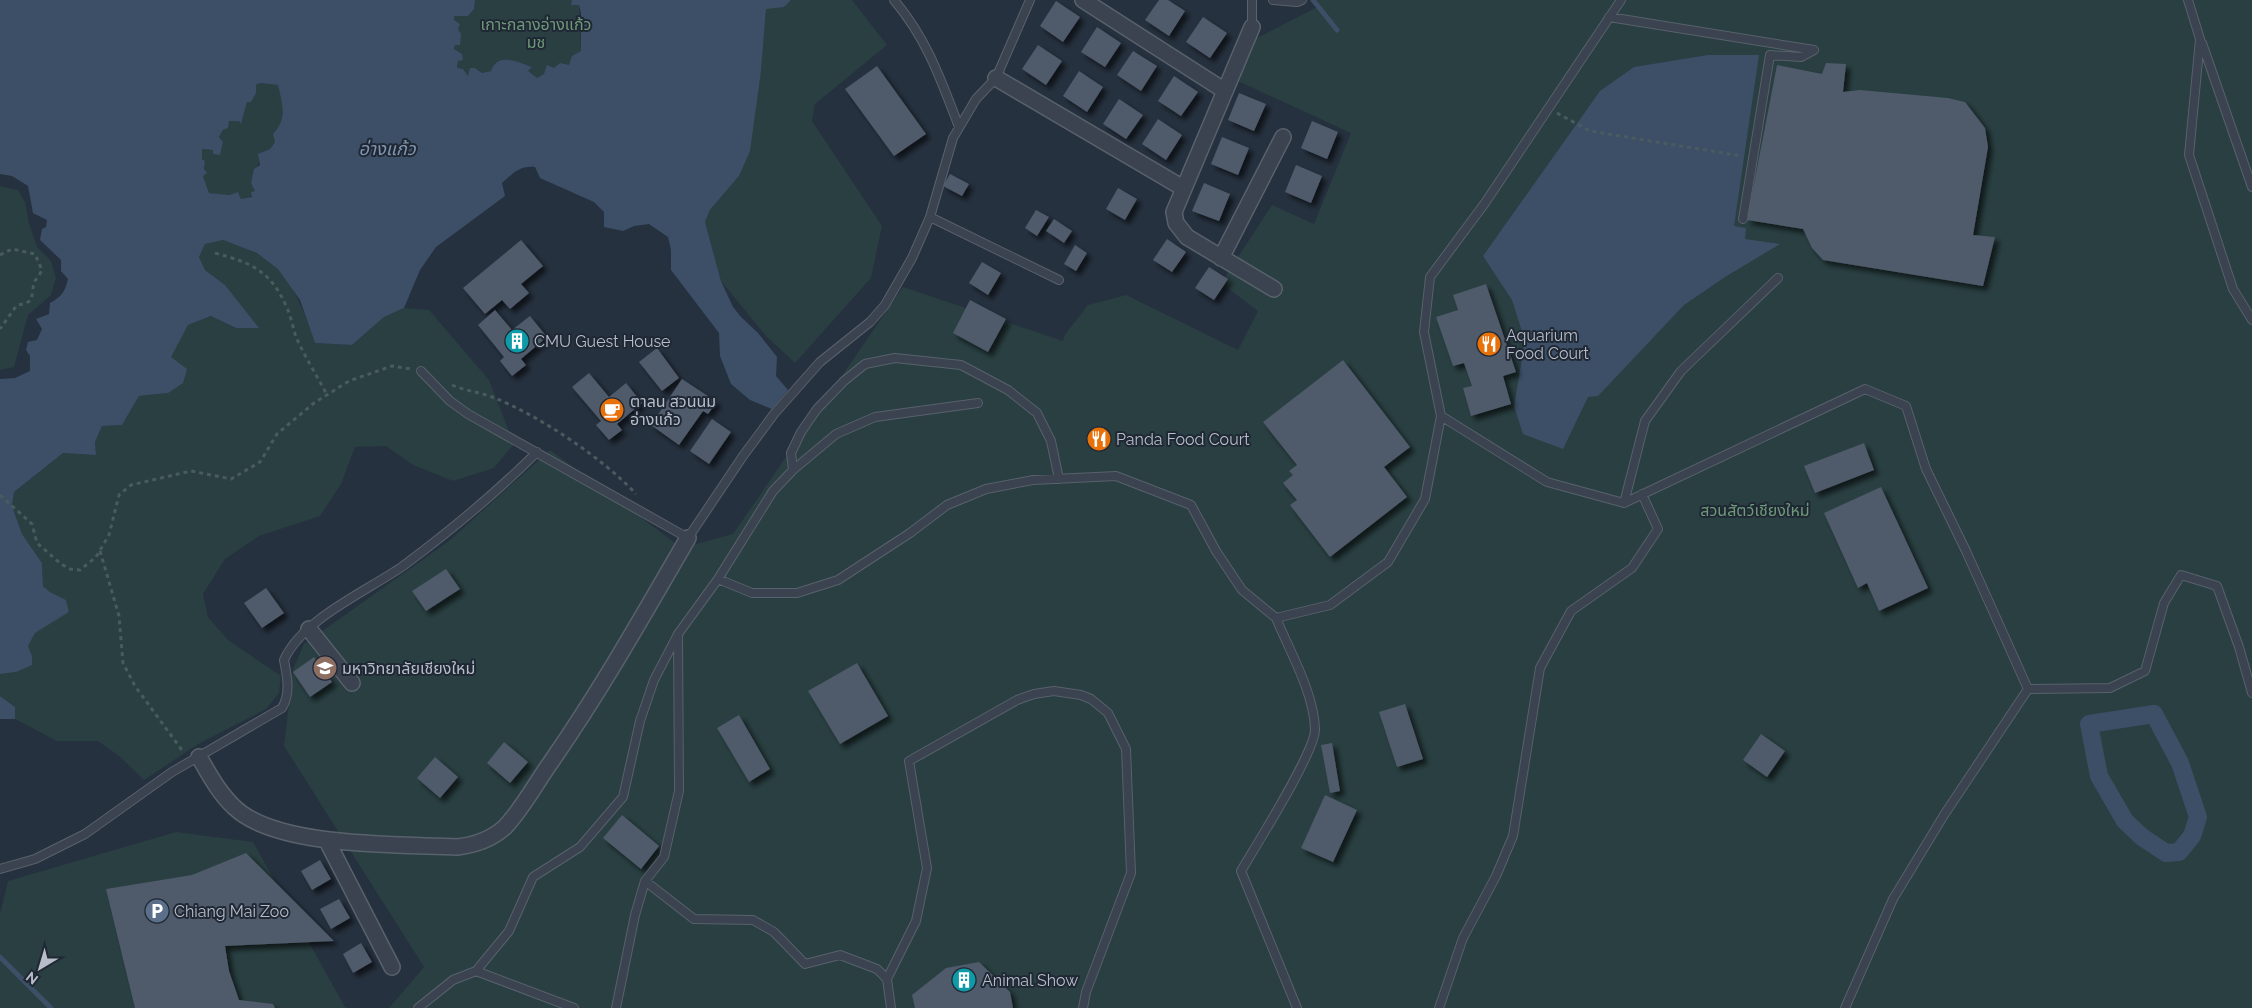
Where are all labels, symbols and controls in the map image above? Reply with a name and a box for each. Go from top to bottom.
park label: เกาะกลางอ่างแก้ว มช [481,15,591,52]
water label: อ่างแก้ว [358,138,417,159]
place label: Aquarium Food Court [1506,326,1590,363]
building icon: CMU Guest House [504,328,530,354]
restaurant icon: Aquarium Food Court [1476,331,1502,357]
place label: CMU Guest House [534,332,671,351]
place label: ตาลน สวนนม อ่างแก้ว [630,392,716,429]
cafe icon: ตาลน สวนนม อ่างแก้ว [599,397,625,423]
restaurant icon: Panda Food Court [1086,426,1112,452]
place label: Panda Food Court [1116,430,1250,449]
park label: สวนสัตว์เชียงใหม่ [1700,501,1810,520]
school or university icon: มหาวิทยาลัยเชียงใหม่ [312,655,338,681]
place label: มหาวิทยาลัยเชียงใหม่ [342,659,475,678]
parking icon: Chiang Mai Zoo [144,898,170,924]
place label: Chiang Mai Zoo [174,902,289,921]
north arrow [15,943,65,993]
building icon: Animal Show [951,967,977,993]
text: N [23,969,41,988]
place label: Animal Show [982,971,1078,990]

